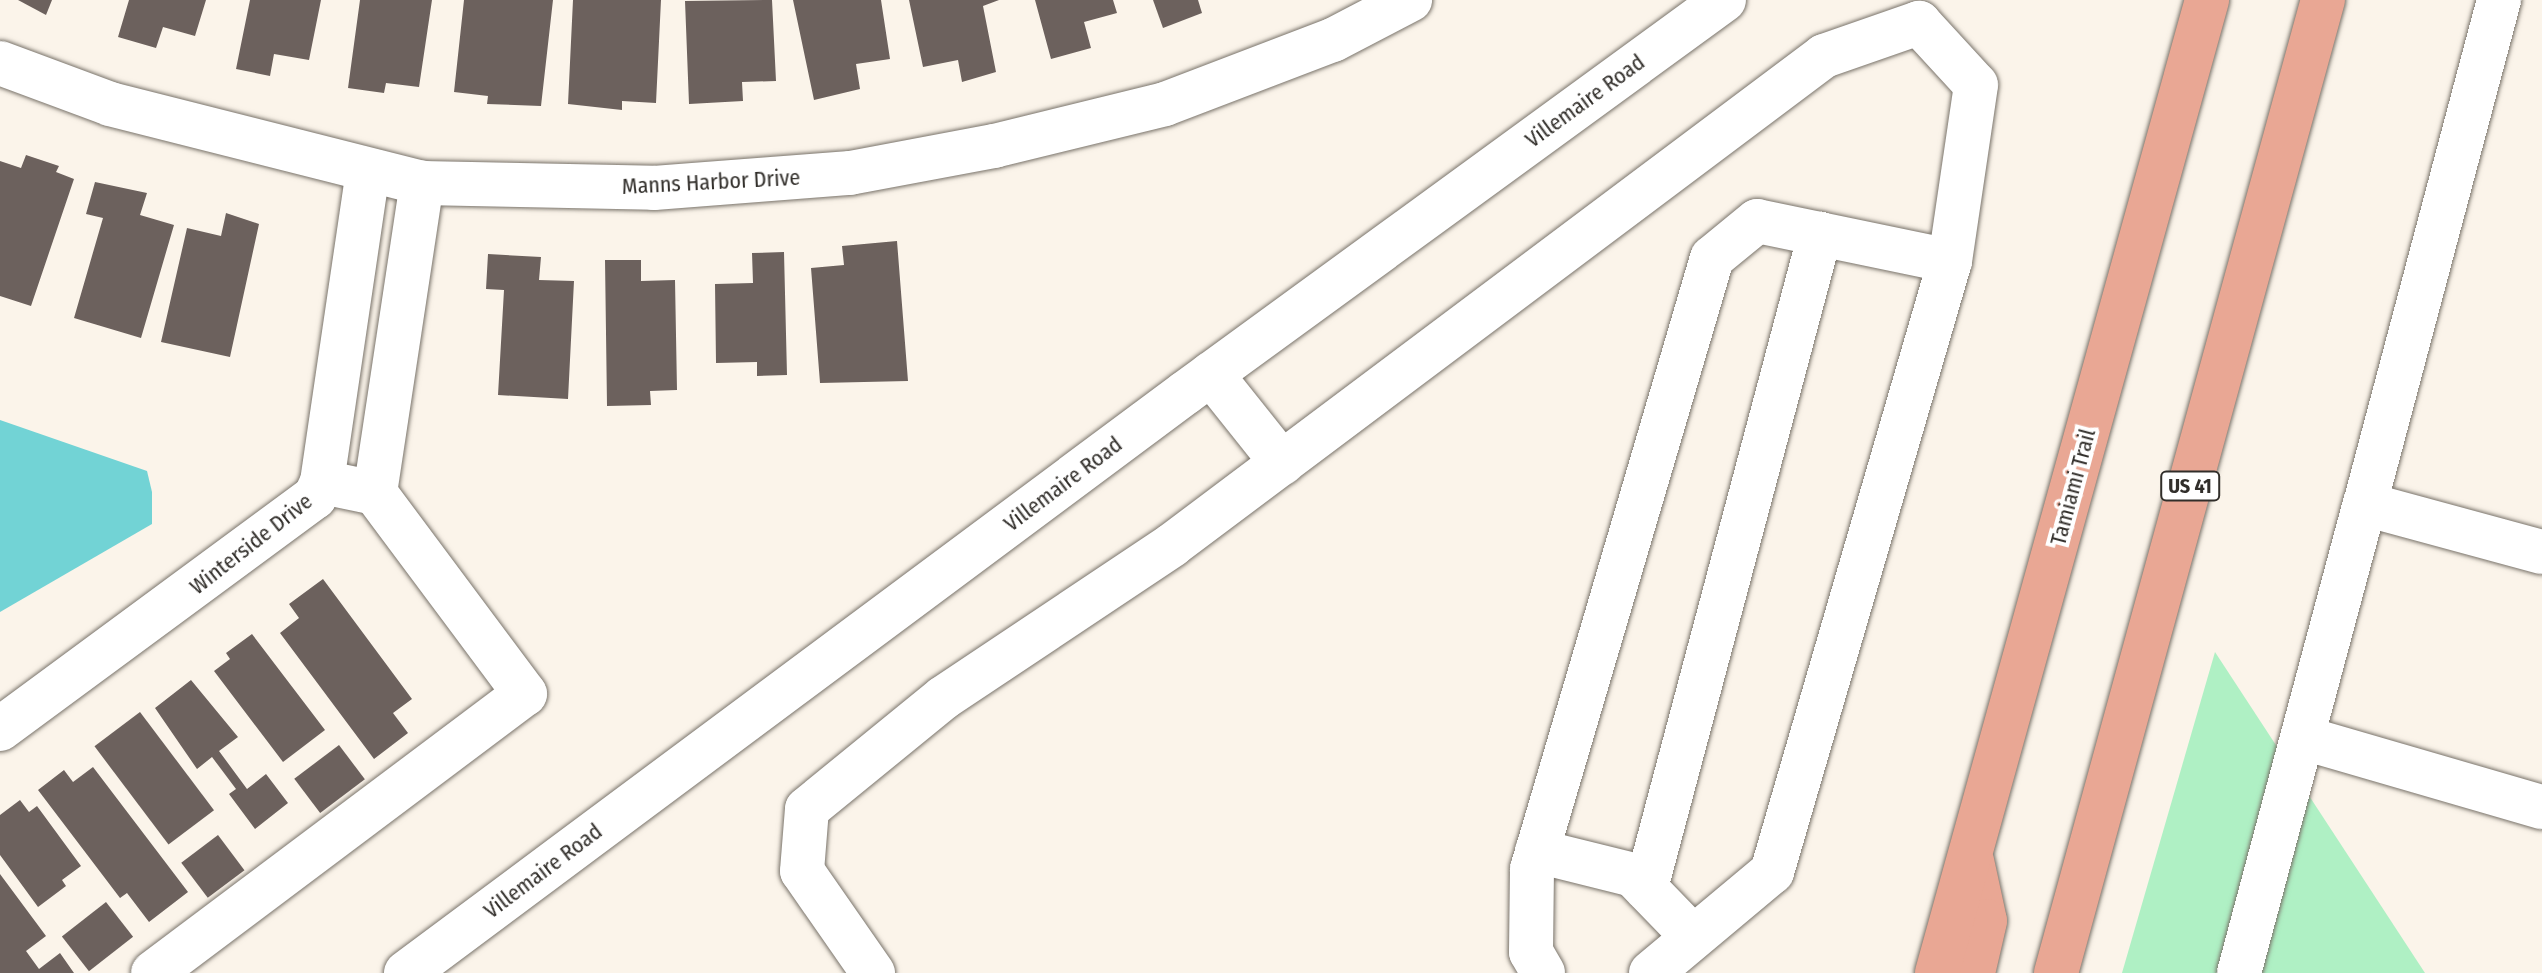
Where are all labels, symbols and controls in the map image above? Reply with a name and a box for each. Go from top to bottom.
street label: Villemaire Road [1520,49,1650,153]
street label: Manns Harbor Drive [621,164,801,200]
street label: Tamiami Trail [2045,426,2101,548]
street label: Villemaire Road [999,431,1127,537]
road number: US 41 [2160,470,2220,502]
street label: Winterside Drive [185,488,317,600]
street label: Villemaire Road [479,818,607,924]

